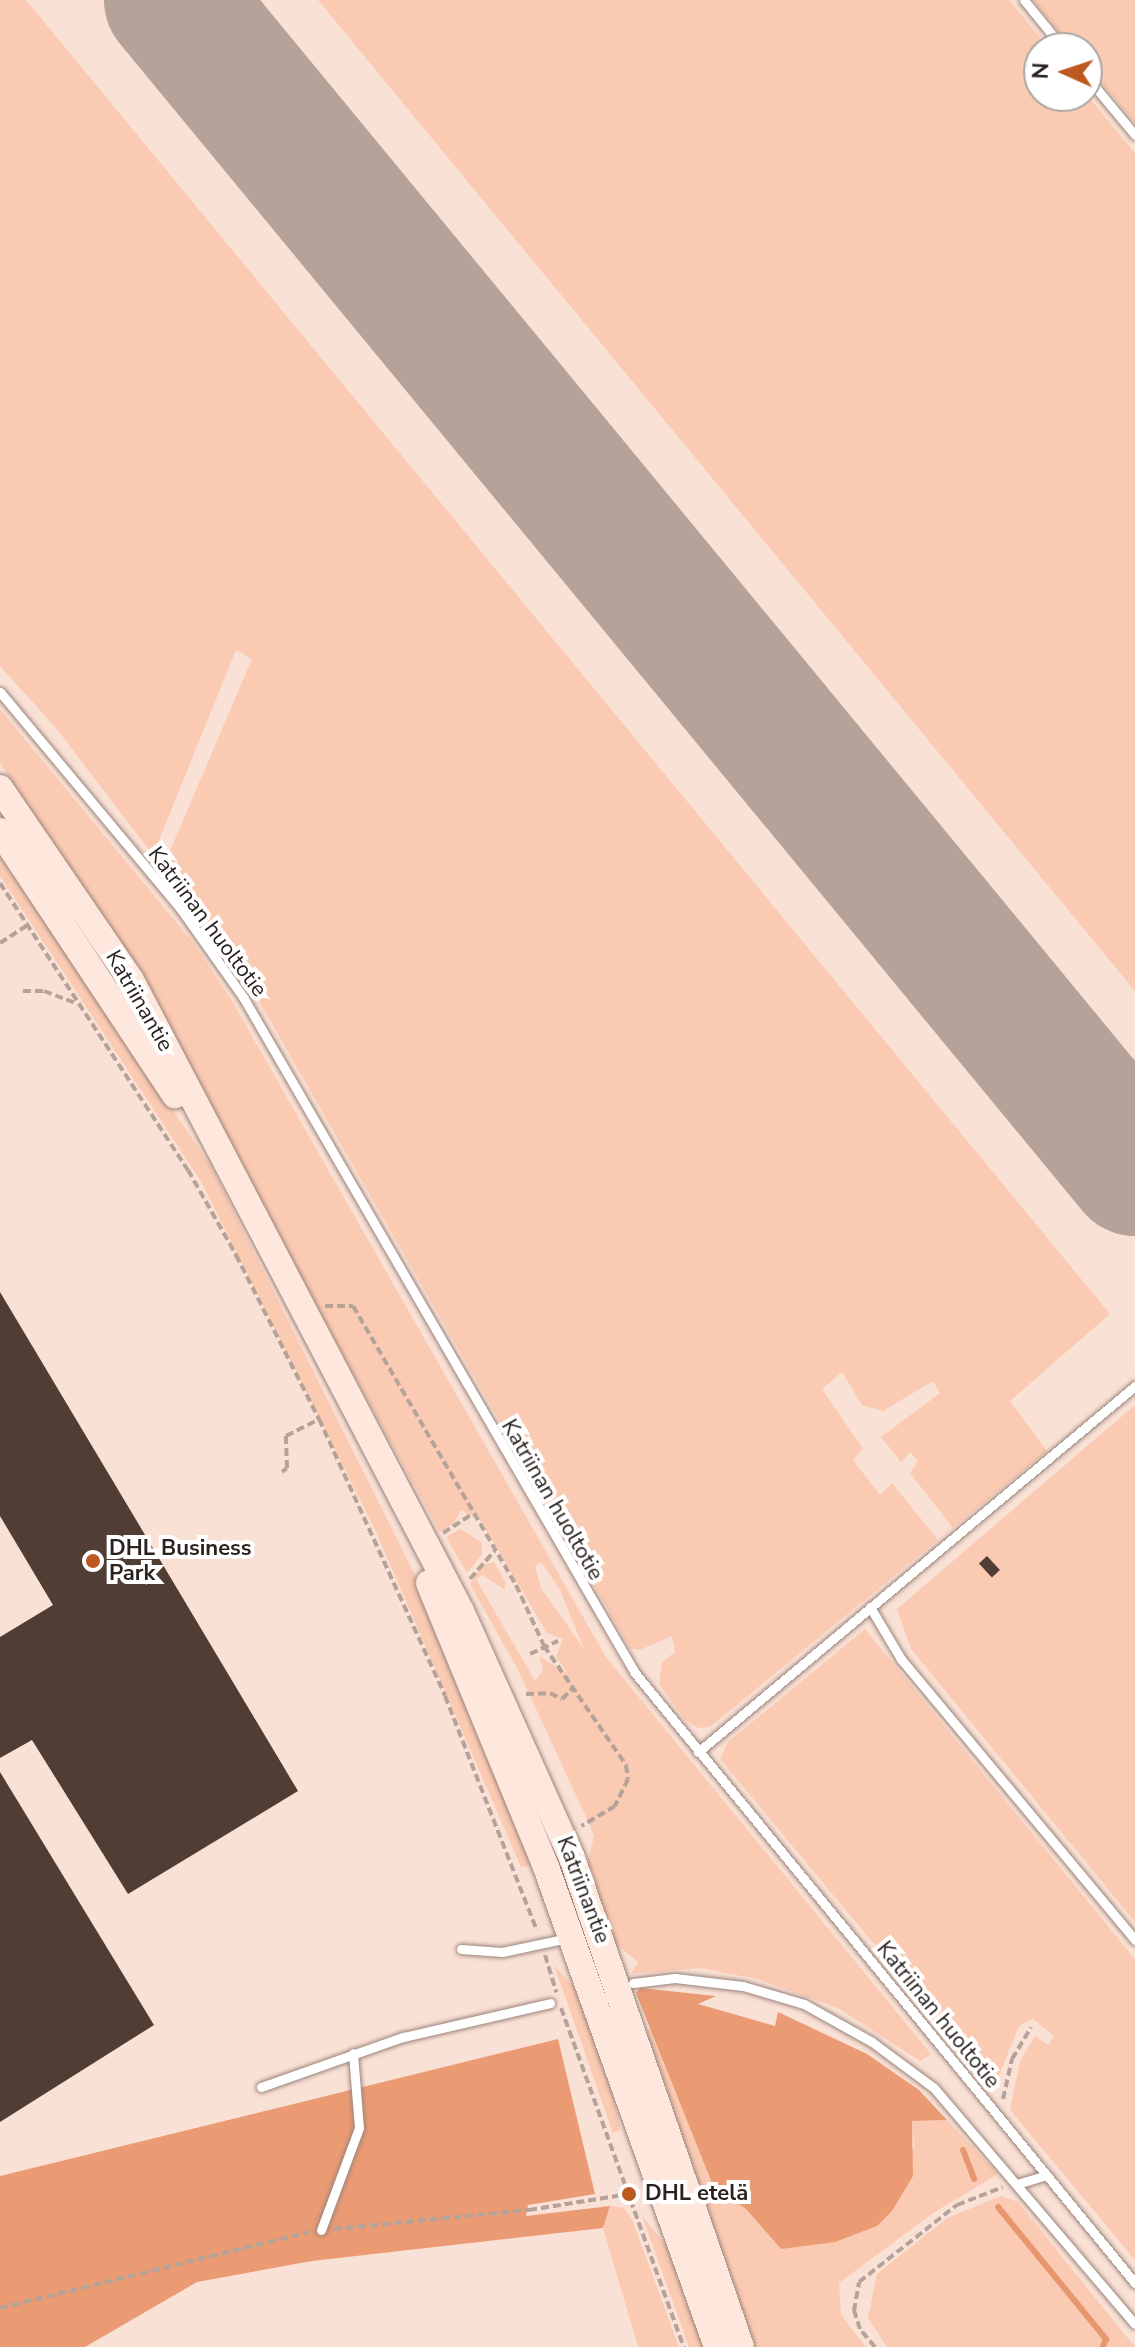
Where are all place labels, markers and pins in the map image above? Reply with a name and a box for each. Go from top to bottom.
place label: DHL Business Park [109,1535,252,1586]
marker: DHL Business Park [84,1552,102,1570]
place label: DHL etelä [645,2181,748,2207]
marker: DHL etelä [620,2185,638,2203]

